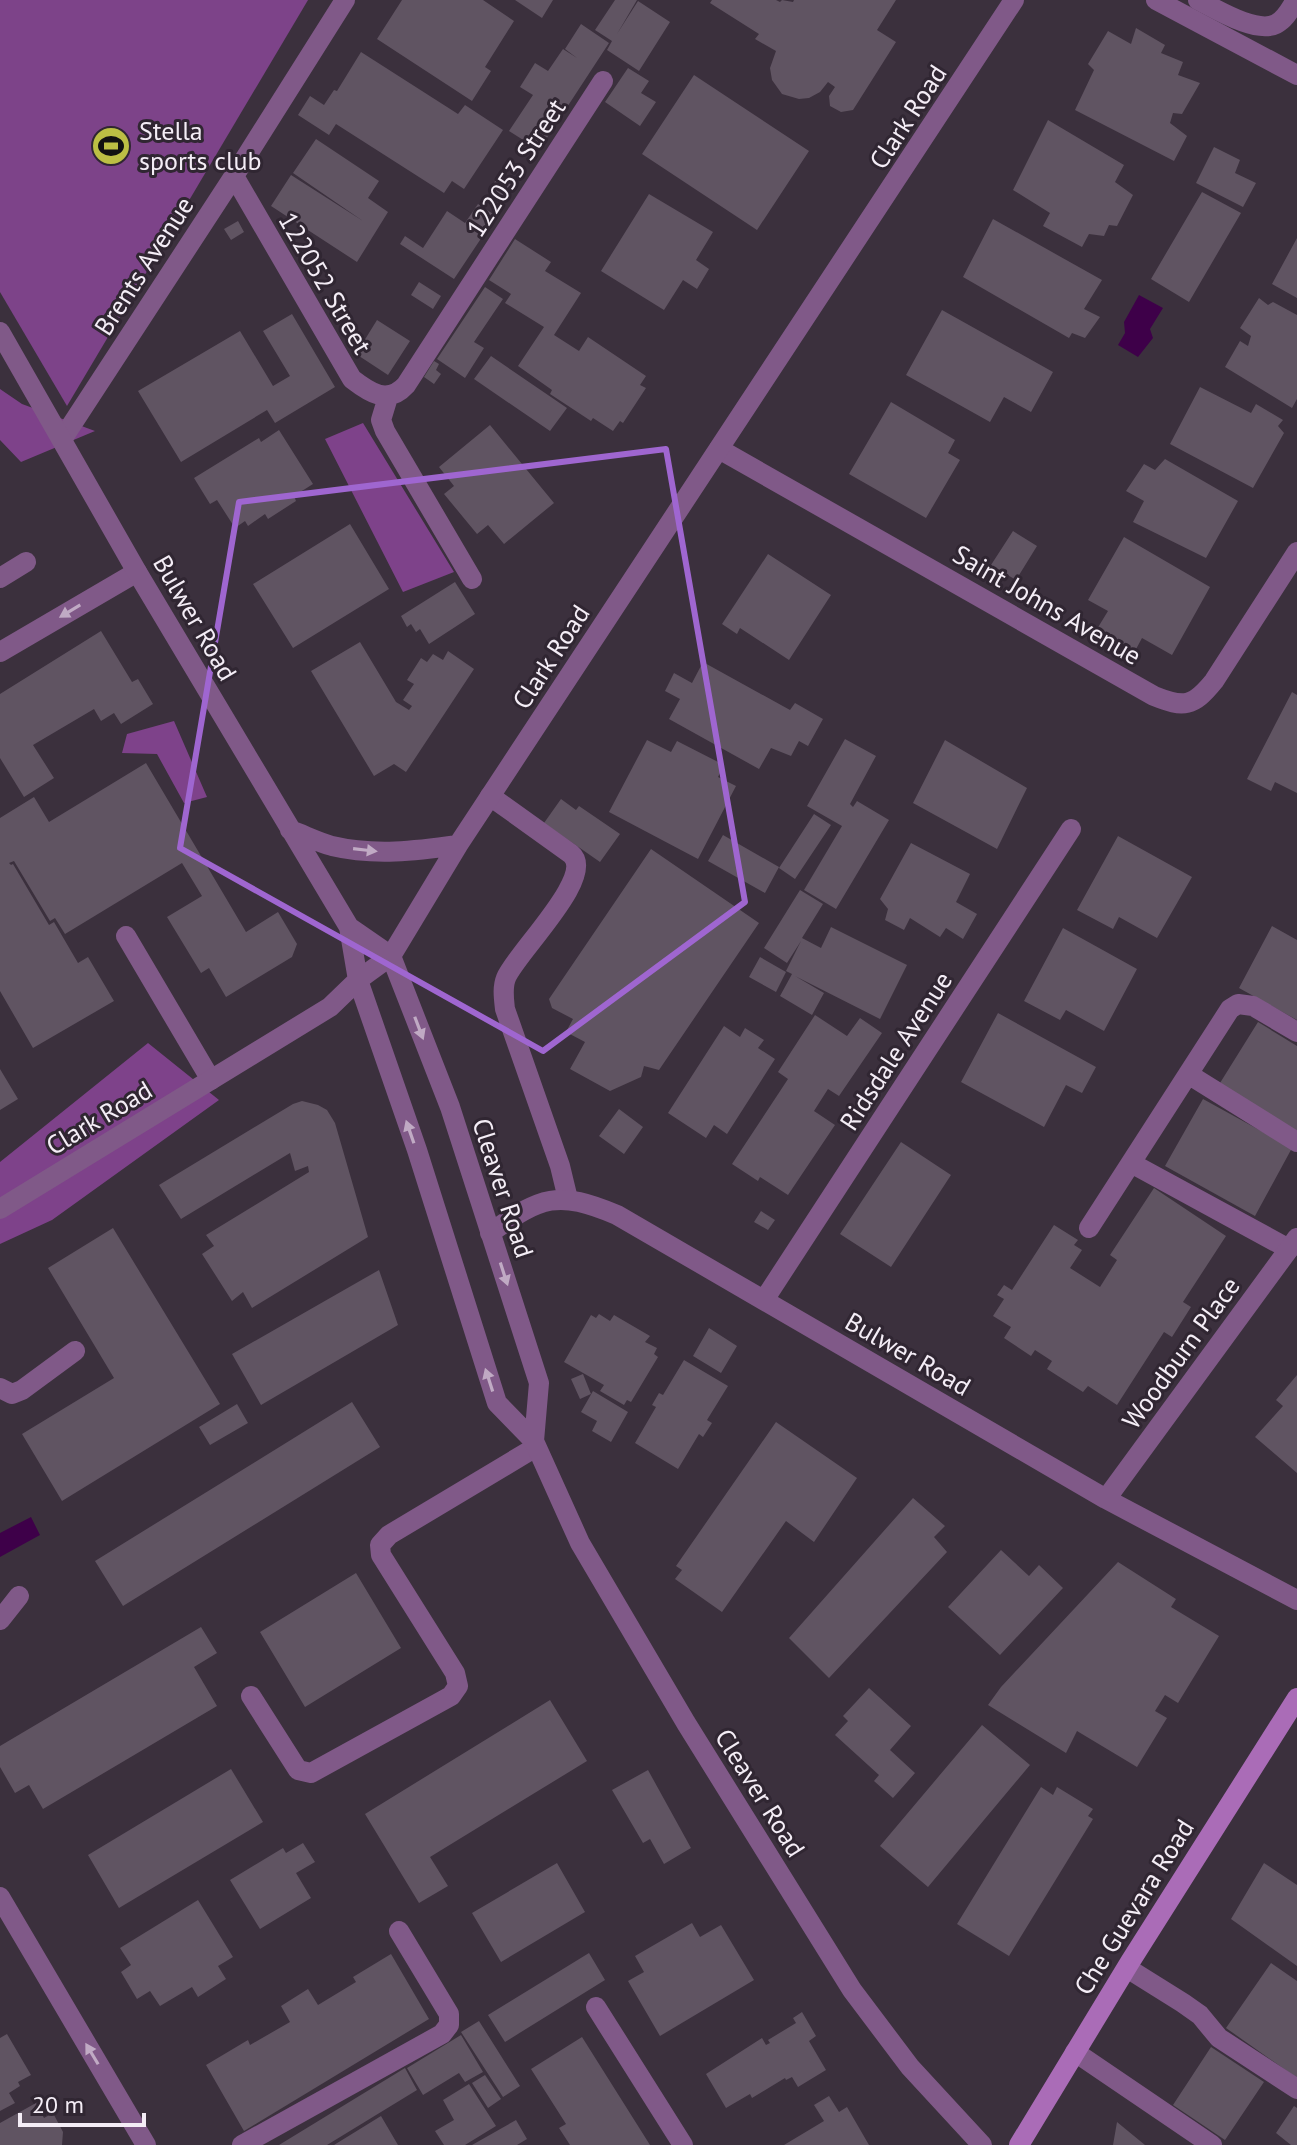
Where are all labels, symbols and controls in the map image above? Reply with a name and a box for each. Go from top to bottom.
street label: Clark Road [862,58,954,175]
street label: 122053 Street [459,92,573,243]
place label: Stella sports club [139,114,262,177]
sports icon: Stella sports club [90,125,132,167]
street label: Brents Avenue [87,190,201,341]
street label: 122052 Street [272,206,379,360]
street label: Saint Johns Avenue [947,537,1147,672]
street label: Bulwer Road [146,549,245,686]
street label: Clark Road [505,598,597,715]
one-way arrow [59,604,81,618]
one-way arrow [353,844,378,857]
street label: Ridsdale Avenue [832,965,959,1136]
one-way arrow [413,1016,426,1040]
street label: Clark Road [40,1073,158,1162]
street label: Cleaver Road [465,1114,542,1262]
one-way arrow [404,1120,416,1144]
one-way arrow [498,1262,510,1286]
street label: Woodburn Place [1114,1270,1247,1435]
street label: Bulwer Road [840,1304,977,1403]
one-way arrow [482,1367,495,1391]
street label: Cleaver Road [708,1723,813,1863]
street label: Che Guevara Road [1066,1813,1201,2001]
one-way arrow [85,2043,99,2065]
scale bar [20,2077,144,2127]
text: 20 m [32,2089,84,2120]

